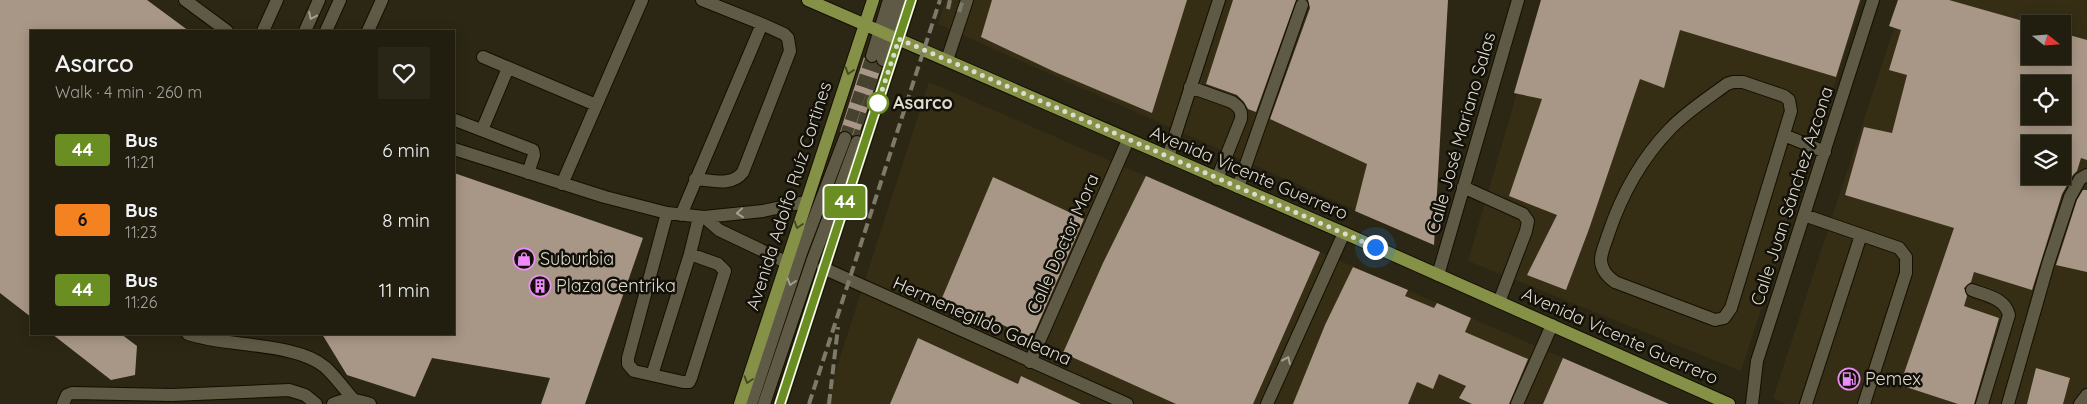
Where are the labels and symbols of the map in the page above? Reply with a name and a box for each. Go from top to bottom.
one-way arrow [308,11,318,20]
north arrow [2021,15,2071,65]
street label: Calle José Mariano Salas [1421,29,1500,236]
one-way arrow [845,66,855,75]
street label: Avenida Adolfo Ruíz Cortines [741,79,836,313]
street label: Calle Juan Sánchez Azcona [1745,83,1838,308]
place label: Asarco [893,91,953,114]
marker: Asarco [867,92,889,114]
street label: Avenida Vicente Guerrero [1147,120,1351,225]
street label: Calle Doctor Mora [1021,170,1104,318]
line badge: 44 [822,186,868,218]
one-way arrow [736,207,744,218]
one-way arrow [793,220,803,229]
your location [1363,235,1388,260]
shop icon: Suburbia [512,247,536,271]
place label: Suburbia [540,247,614,270]
street label: Hermenegildo Galeana [889,271,1075,370]
building icon: Plaza Centrika [528,274,552,298]
place label: Plaza Centrika [556,274,676,297]
one-way arrow [787,277,797,285]
street label: Avenida Vicente Guerrero [1518,282,1722,389]
one-way arrow [1280,356,1291,365]
fuel station icon: Pemex [1837,367,1861,391]
place label: Pemex [1865,367,1921,390]
one-way arrow [743,375,753,383]

